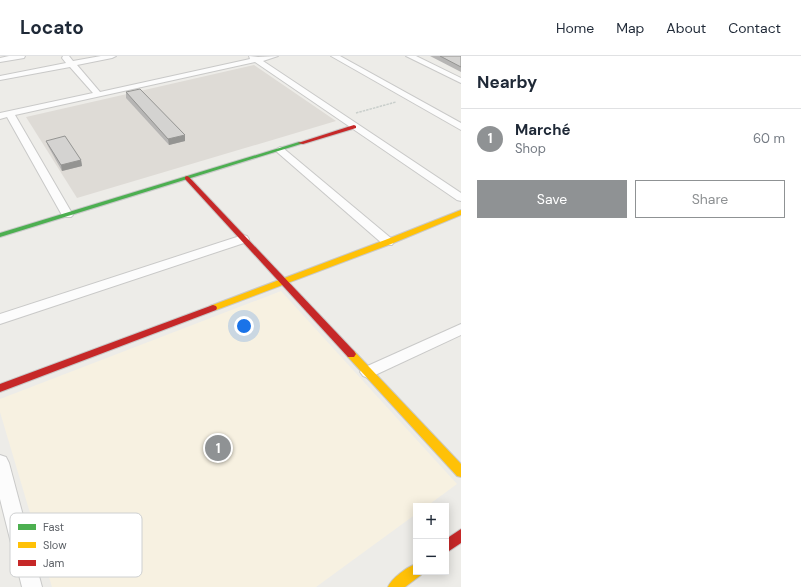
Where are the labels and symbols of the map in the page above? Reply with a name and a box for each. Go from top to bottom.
your location [234,316,254,336]
pin: 1 [205,433,231,463]
legend [10,513,142,577]
text: Fast [43,520,64,534]
text: Slow [43,538,67,552]
text: Jam [43,556,64,570]

